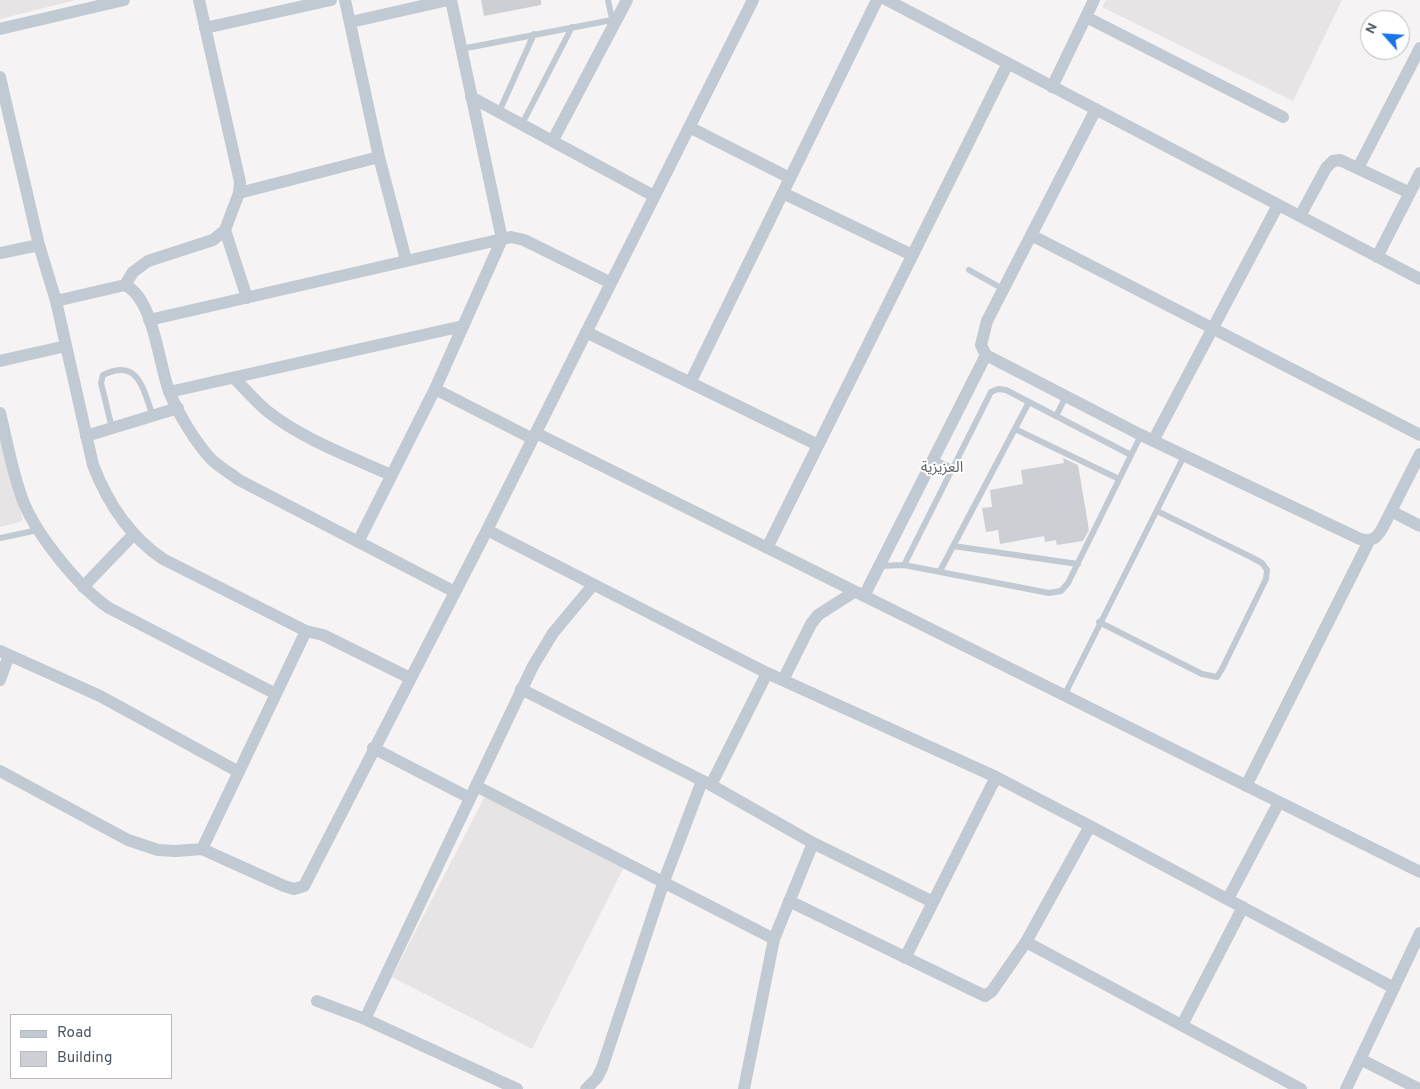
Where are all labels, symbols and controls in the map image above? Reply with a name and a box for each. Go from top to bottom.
north arrow [1360,10,1410,60]
text: N [1362,20,1382,37]
district label: العزيزية [921,460,963,478]
legend [10,1014,172,1079]
text: Road [57,1024,92,1043]
text: Building [57,1049,112,1068]

